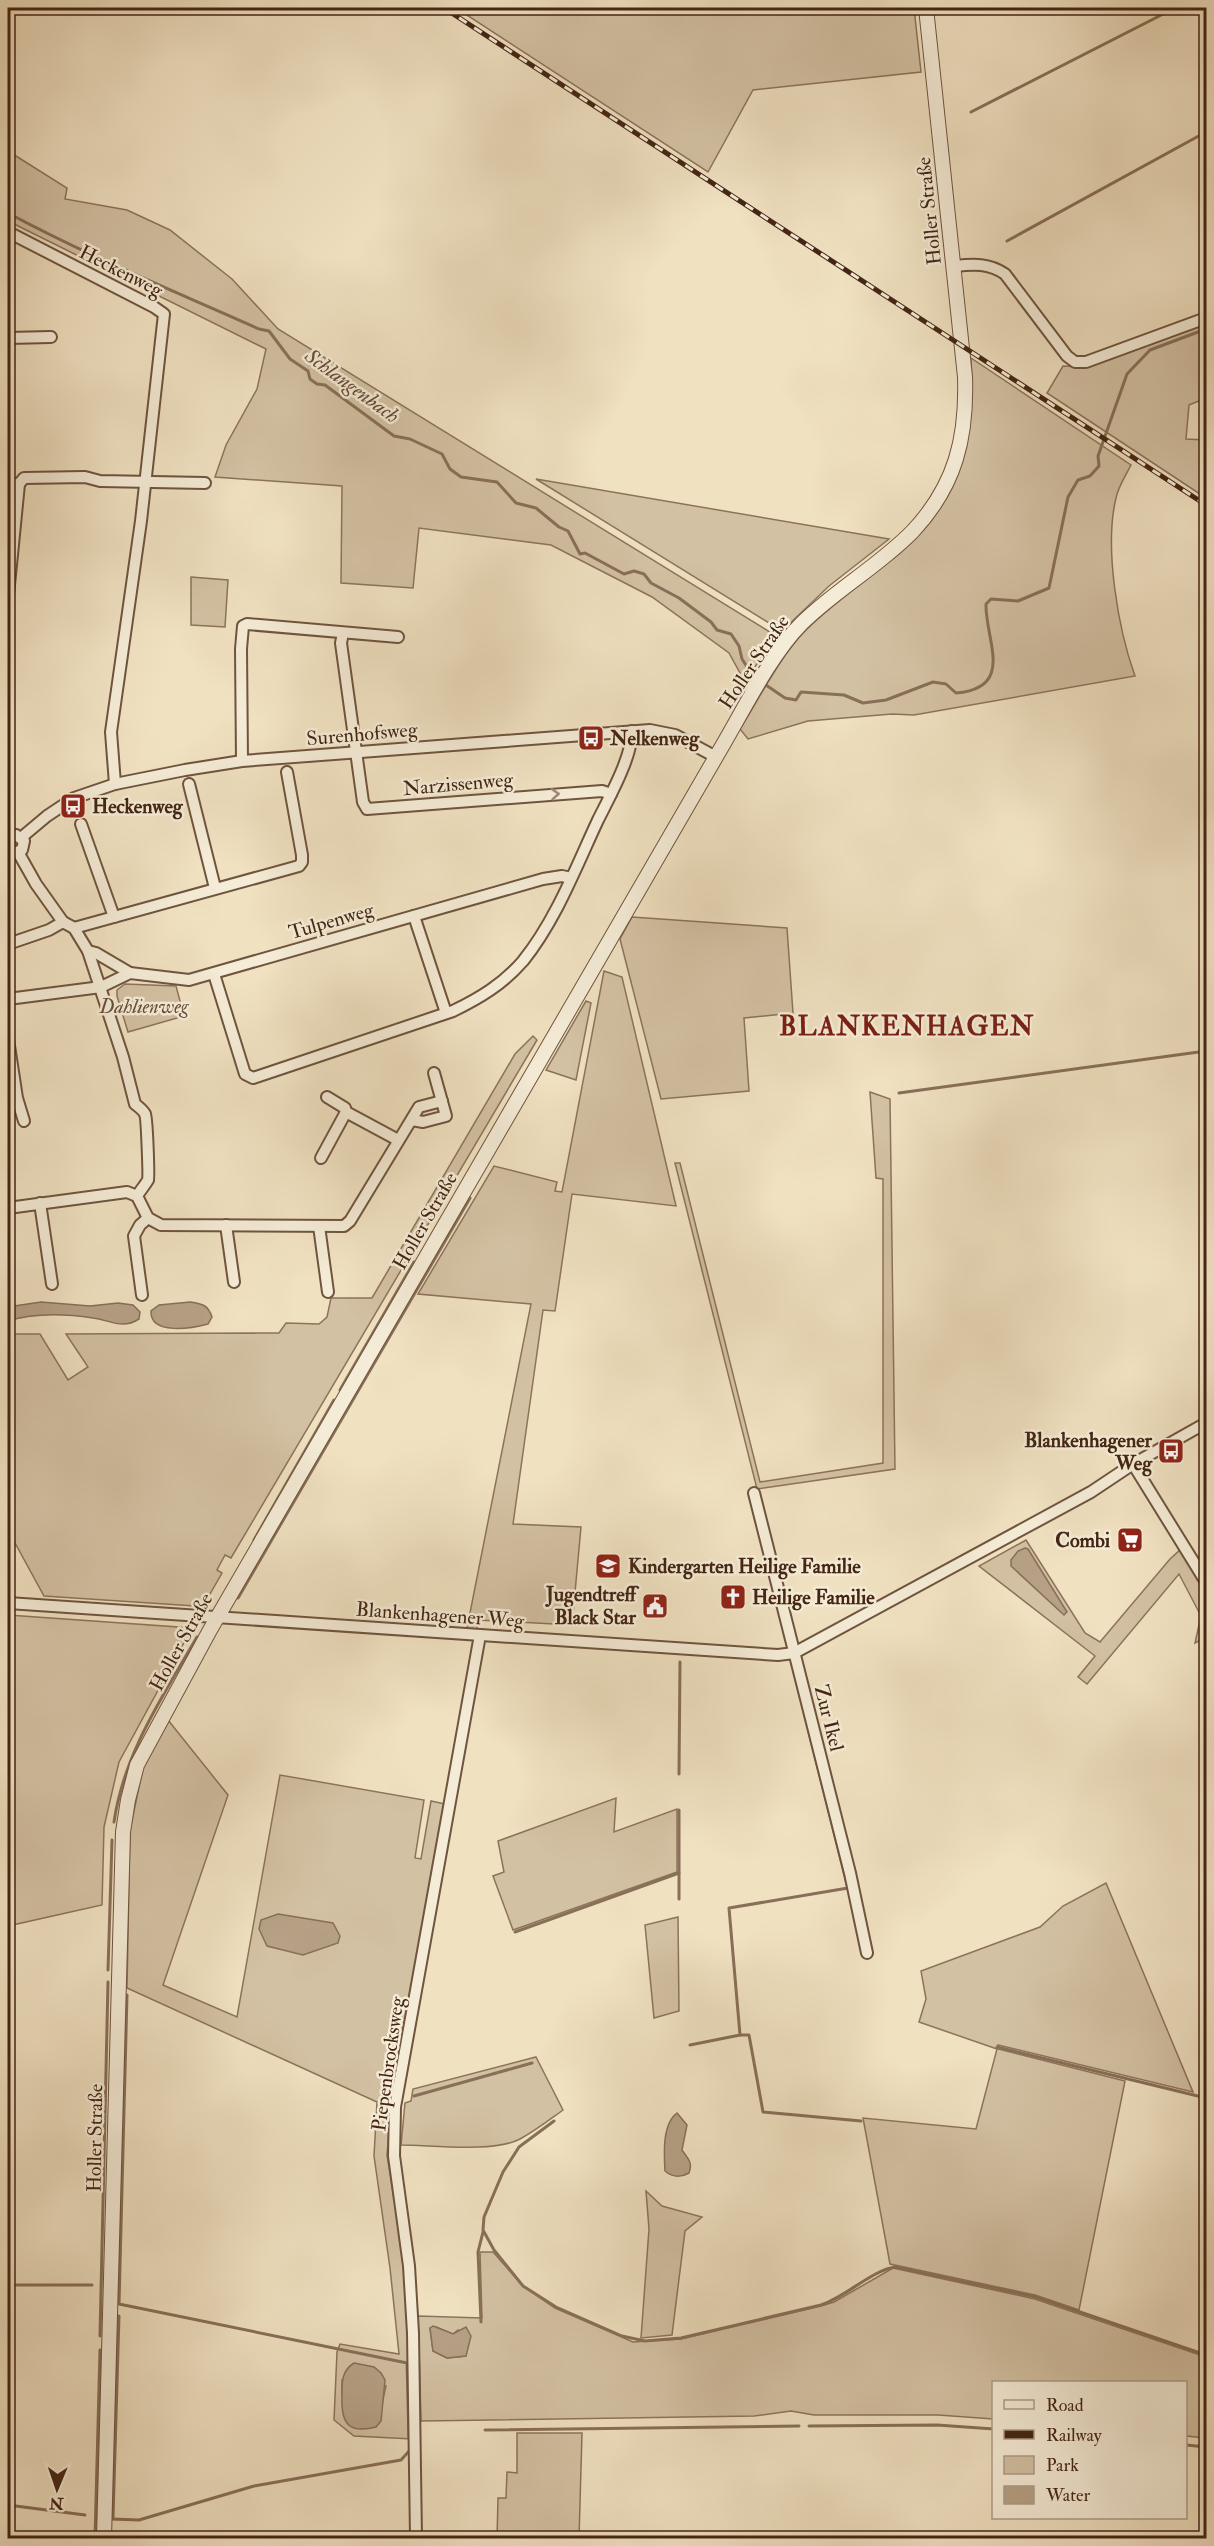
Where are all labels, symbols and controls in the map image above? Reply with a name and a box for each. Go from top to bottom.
street label: Holler Straße [911,156,947,266]
street label: Heckenweg [75,239,168,303]
water label: Schlangenbach [298,342,405,429]
street label: Holler Straße [713,610,795,714]
street label: Surenhofsweg [305,717,420,751]
bus stop icon: Nelkenweg [576,723,606,753]
place label: Nelkenweg [609,726,700,752]
street label: Narzissenweg [402,767,515,801]
one-way arrow [551,788,560,801]
bus stop icon: Heckenweg [58,791,88,821]
place label: Heckenweg [92,794,184,820]
street label: Tulpenweg [286,897,378,946]
park label: Dahlienweg [99,994,190,1019]
district label: BLANKENHAGEN [779,1011,1035,1043]
street label: Holler Straße [387,1168,463,1274]
place label: Blankenhagener Weg [1024,1428,1153,1477]
bus stop icon: Blankenhagener Weg [1156,1436,1186,1466]
supermarket icon: Combi [1115,1525,1145,1555]
place label: Combi [1055,1528,1111,1553]
school or university icon: Kindergarten Heilige Familie [593,1551,623,1581]
place label: Kindergarten Heilige Familie [628,1554,861,1580]
place label: Jugendtreff Black Star [545,1582,640,1630]
church icon: Heilige Familie [718,1582,748,1612]
place label: Heilige Familie [752,1585,875,1611]
street label: Holler Straße [144,1589,218,1695]
public building icon: Jugendtreff Black Star [640,1591,670,1621]
street label: Blankenhagener Weg [355,1597,526,1633]
street label: Zur Ikel [809,1682,849,1754]
street label: Piepenbrocksweg [366,1994,411,2133]
street label: Holler Straße [82,2084,108,2192]
legend [992,2381,1187,2519]
text: Road [1046,2394,1084,2417]
text: Railway [1046,2424,1103,2447]
text: Park [1046,2454,1079,2477]
north arrow [27,2459,87,2519]
text: Water [1045,2484,1090,2507]
text: N [48,2493,65,2513]

